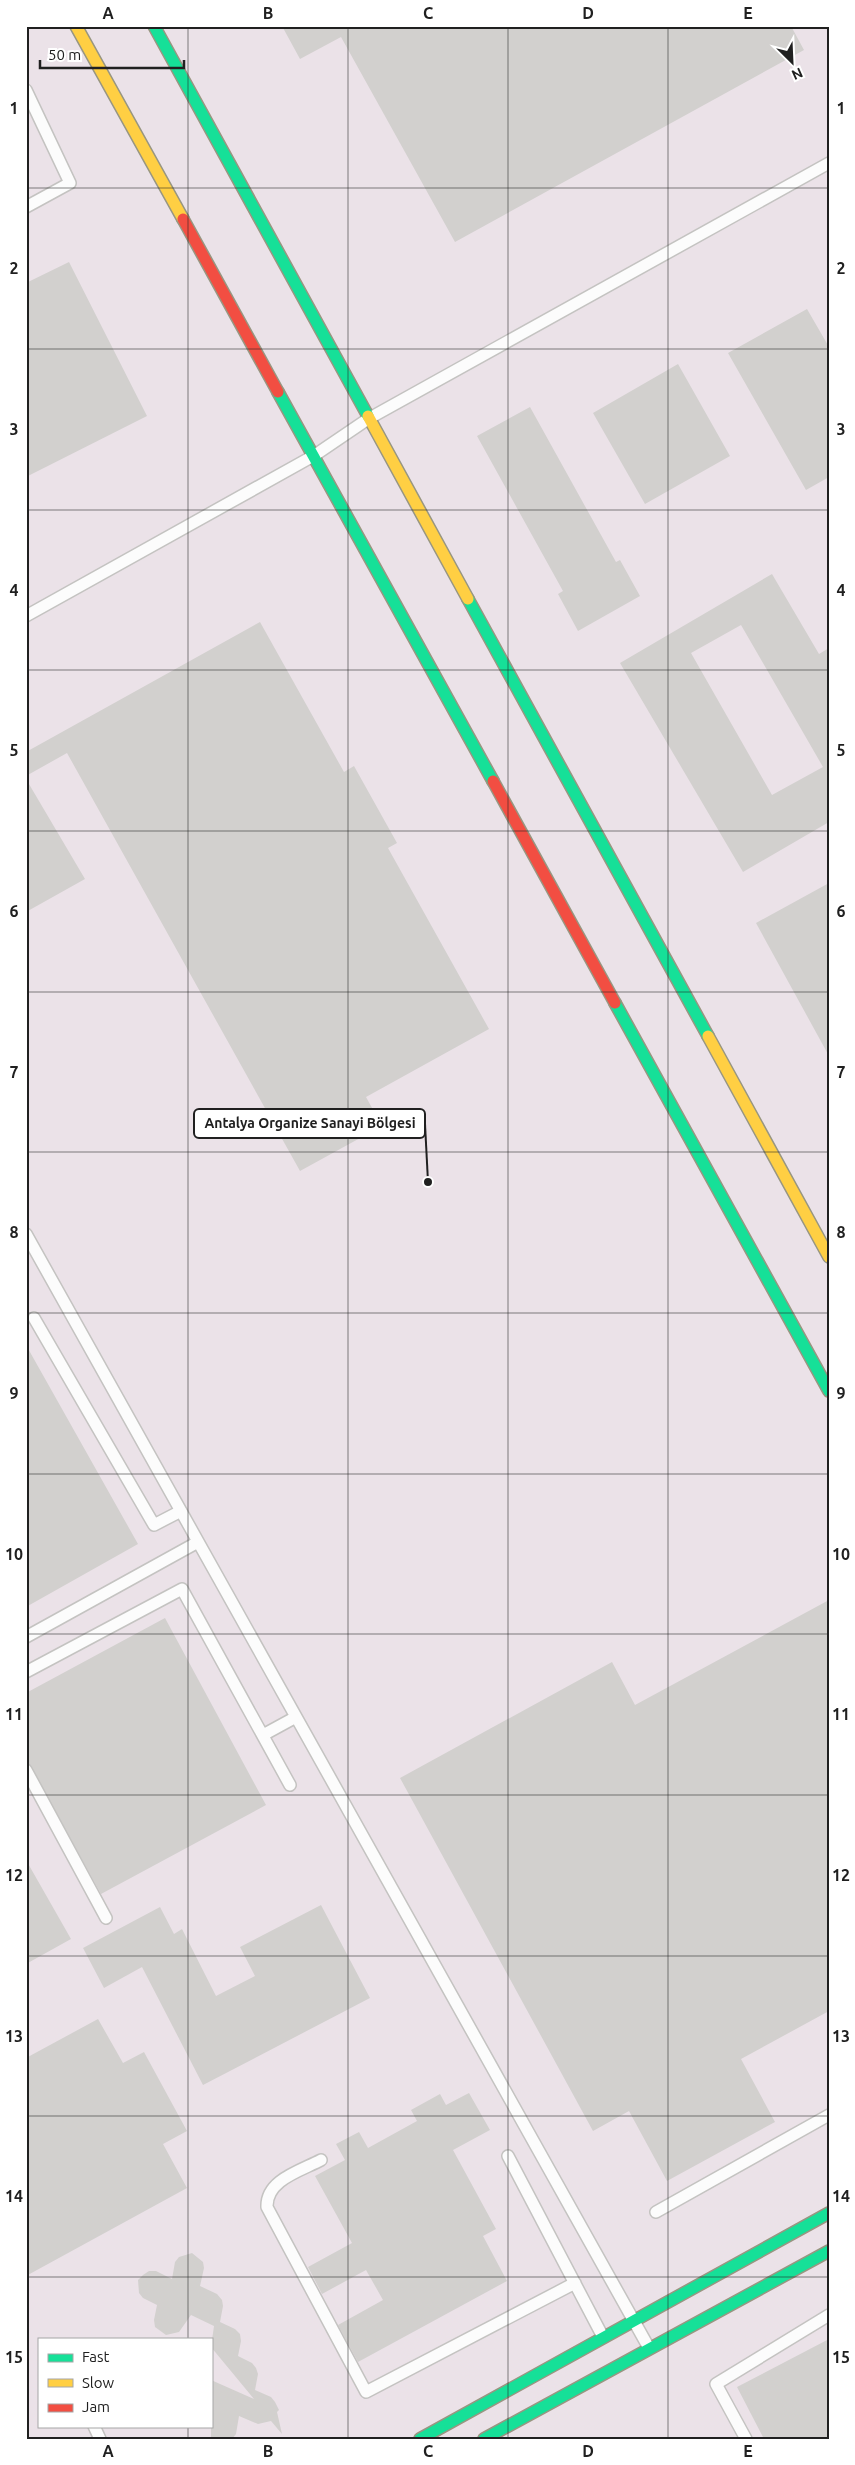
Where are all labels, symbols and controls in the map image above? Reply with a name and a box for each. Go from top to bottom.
text: A [102,4,114,22]
text: B [263,4,273,22]
text: C [423,4,433,22]
text: D [582,4,594,22]
text: E [743,4,753,22]
scale bar [40,38,184,70]
north arrow [768,38,818,88]
text: 50 m [48,46,81,63]
text: N [789,64,805,83]
text: 1 [9,99,19,117]
text: 1 [836,99,846,117]
text: 2 [9,259,19,277]
text: 2 [836,259,846,277]
text: 3 [9,420,19,438]
text: 3 [836,420,846,438]
text: 4 [9,581,19,599]
text: 4 [836,581,846,599]
text: 5 [9,741,19,759]
text: 5 [836,741,846,759]
text: 6 [9,902,19,920]
text: 6 [836,902,846,920]
text: 7 [9,1063,19,1081]
text: 7 [836,1063,846,1081]
callout: Antalya Organize Sanayi Bölgesi [194,1109,425,1138]
text: Antalya Organize Sanayi Bölgesi [204,1115,416,1131]
text: 8 [9,1223,19,1241]
text: 8 [836,1223,846,1241]
text: 9 [9,1384,19,1402]
text: 9 [836,1384,846,1402]
text: 10 [5,1545,23,1563]
text: 10 [832,1545,850,1563]
text: 11 [5,1705,23,1723]
text: 11 [832,1705,850,1723]
text: 12 [5,1866,23,1884]
text: 12 [832,1866,850,1884]
text: 13 [5,2027,23,2045]
text: 13 [832,2027,850,2045]
text: 14 [5,2187,23,2205]
text: 14 [832,2187,850,2205]
legend [38,2338,212,2428]
text: 15 [5,2348,23,2366]
text: Fast [82,2348,110,2365]
text: 15 [832,2348,850,2366]
text: Slow [82,2374,115,2391]
text: Jam [82,2398,110,2415]
text: A [102,2442,114,2460]
text: B [263,2442,273,2460]
text: C [423,2442,433,2460]
text: D [582,2442,594,2460]
text: E [743,2442,753,2460]

